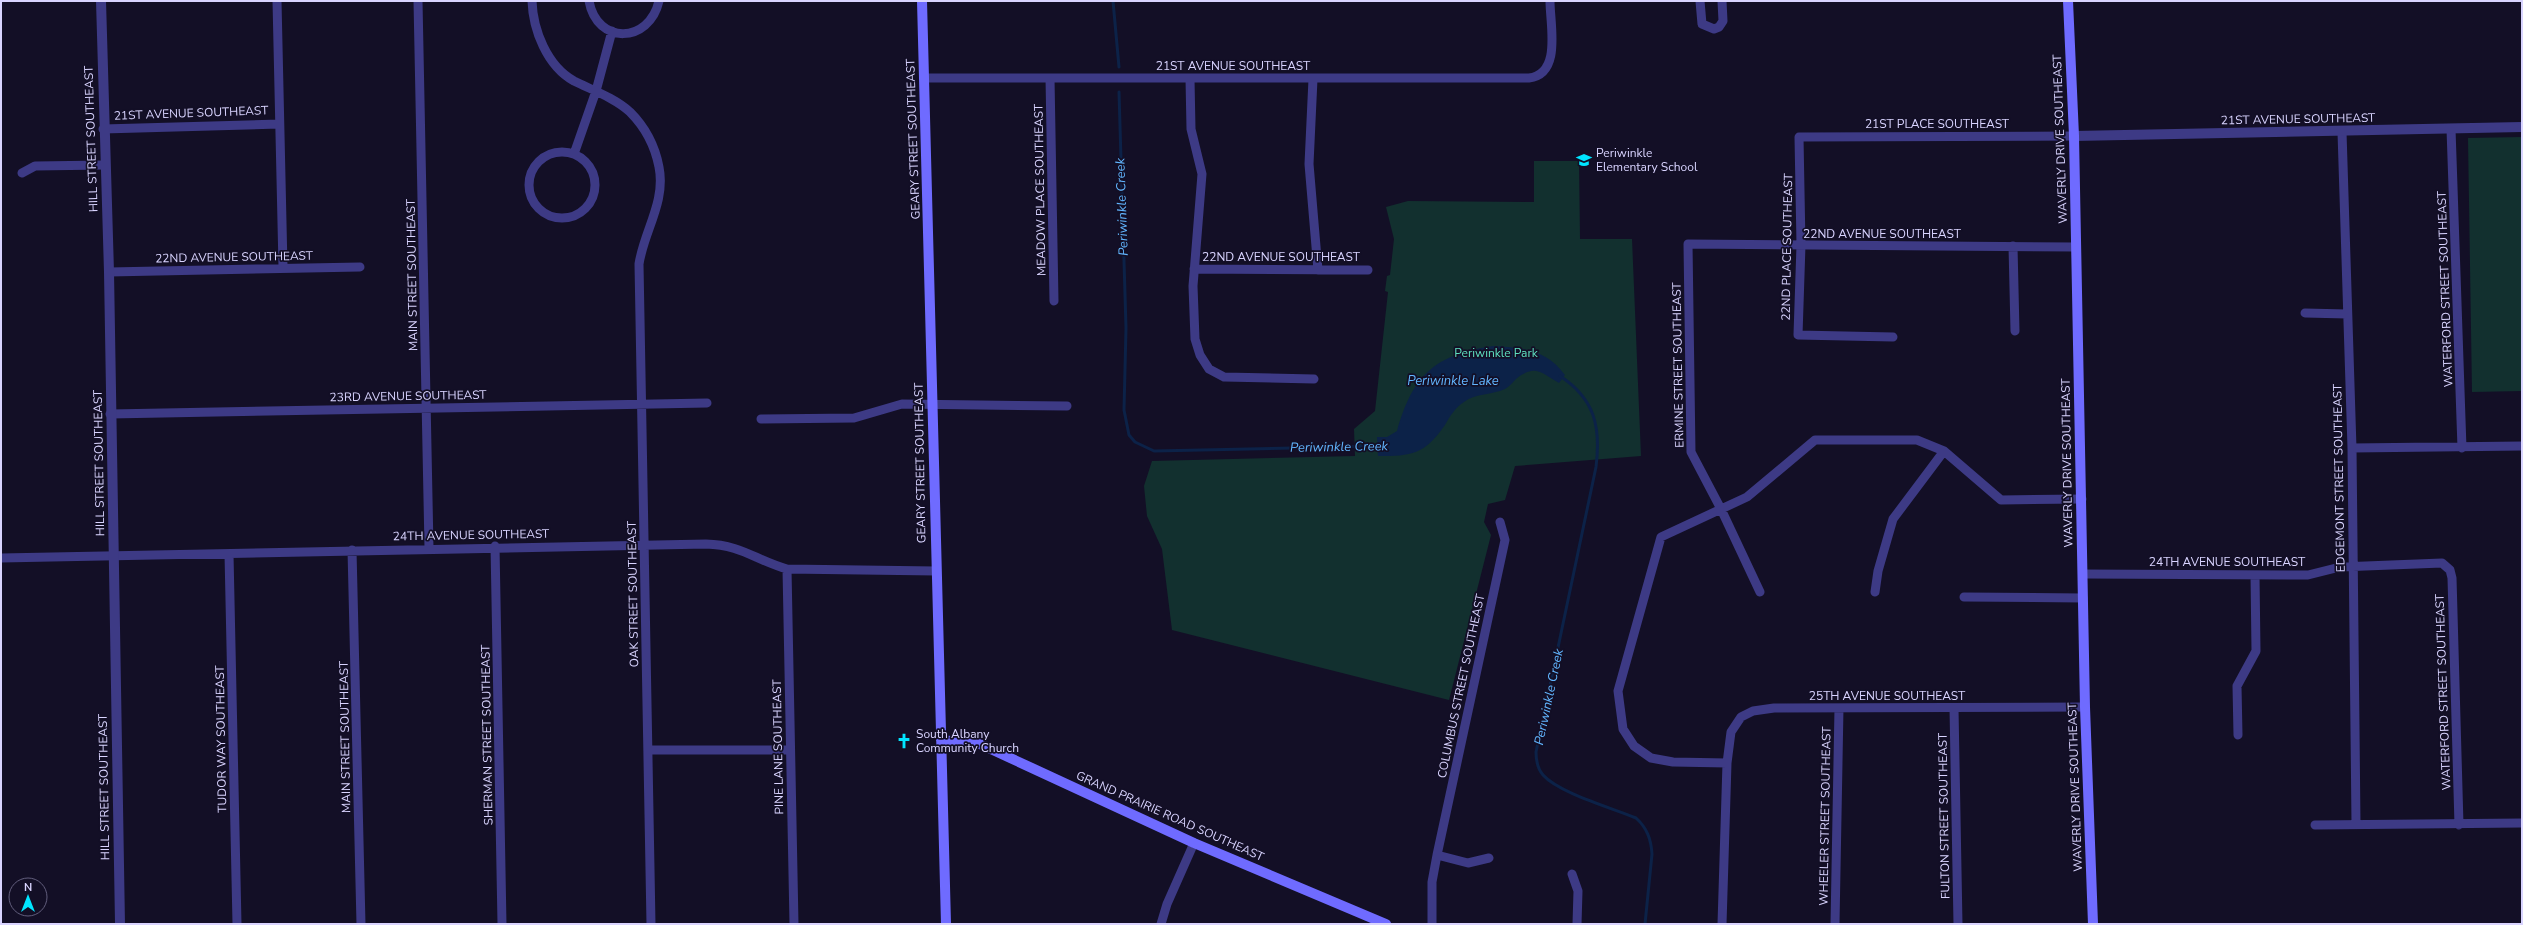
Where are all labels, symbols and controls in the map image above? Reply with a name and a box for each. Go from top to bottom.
street label: WAVERLY DRIVE SOUTHEAST [2049,53,2071,224]
street label: GEARY STREET SOUTHEAST [902,58,924,220]
street label: 21ST AVENUE SOUTHEAST [1156,58,1311,74]
street label: HILL STREET SOUTHEAST [80,65,102,213]
street label: 21ST AVENUE SOUTHEAST [113,102,269,124]
street label: MEADOW PLACE SOUTHEAST [1030,103,1050,276]
street label: 21ST AVENUE SOUTHEAST [2221,110,2376,128]
street label: 21ST PLACE SOUTHEAST [1865,116,2010,132]
place label: Periwinkle Elementary School [1596,145,1698,175]
school or university icon: Periwinkle Elementary School [1575,151,1593,169]
water label: Periwinkle Creek [1111,157,1133,256]
street label: 22ND PLACE SOUTHEAST [1778,172,1796,321]
street label: WATERFORD STREET SOUTHEAST [2434,190,2456,387]
street label: MAIN STREET SOUTHEAST [403,198,421,351]
street label: 22ND AVENUE SOUTHEAST [1803,226,1962,242]
street label: 22ND AVENUE SOUTHEAST [155,248,314,266]
street label: 22ND AVENUE SOUTHEAST [1202,249,1361,265]
street label: ERMINE STREET SOUTHEAST [1669,281,1687,448]
park label: Periwinkle Park [1454,345,1539,361]
water label: Periwinkle Lake [1407,372,1499,390]
street label: WAVERLY DRIVE SOUTHEAST [2058,377,2076,548]
street label: GEARY STREET SOUTHEAST [911,382,929,543]
street label: EDGEMONT STREET SOUTHEAST [2329,383,2349,572]
street label: 23RD AVENUE SOUTHEAST [329,387,487,405]
street label: HILL STREET SOUTHEAST [90,389,108,536]
water label: Periwinkle Creek [1290,437,1389,457]
street label: OAK STREET SOUTHEAST [624,520,642,667]
street label: 24TH AVENUE SOUTHEAST [393,526,550,544]
street label: 24TH AVENUE SOUTHEAST [2149,554,2306,570]
street label: COLUMBUS STREET SOUTHEAST [1434,592,1489,779]
street label: WATERFORD STREET SOUTHEAST [2432,593,2454,790]
street label: SHERMAN STREET SOUTHEAST [477,644,497,825]
water label: Periwinkle Creek [1530,647,1568,747]
street label: MAIN STREET SOUTHEAST [336,660,354,813]
street label: TUDOR WAY SOUTHEAST [212,664,230,813]
street label: PINE LANE SOUTHEAST [769,678,787,815]
street label: 25TH AVENUE SOUTHEAST [1809,688,1966,704]
street label: WAVERLY DRIVE SOUTHEAST [2064,701,2086,872]
street label: HILL STREET SOUTHEAST [95,713,113,860]
place label: South Albany Community Church [916,726,1019,756]
street label: WHEELER STREET SOUTHEAST [1815,726,1835,906]
church icon: South Albany Community Church [895,732,913,750]
street label: FULTON STREET SOUTHEAST [1935,732,1953,899]
street label: GRAND PRAIRIE ROAD SOUTHEAST [1074,767,1267,865]
north arrow [8,877,48,917]
text: N [24,880,32,895]

